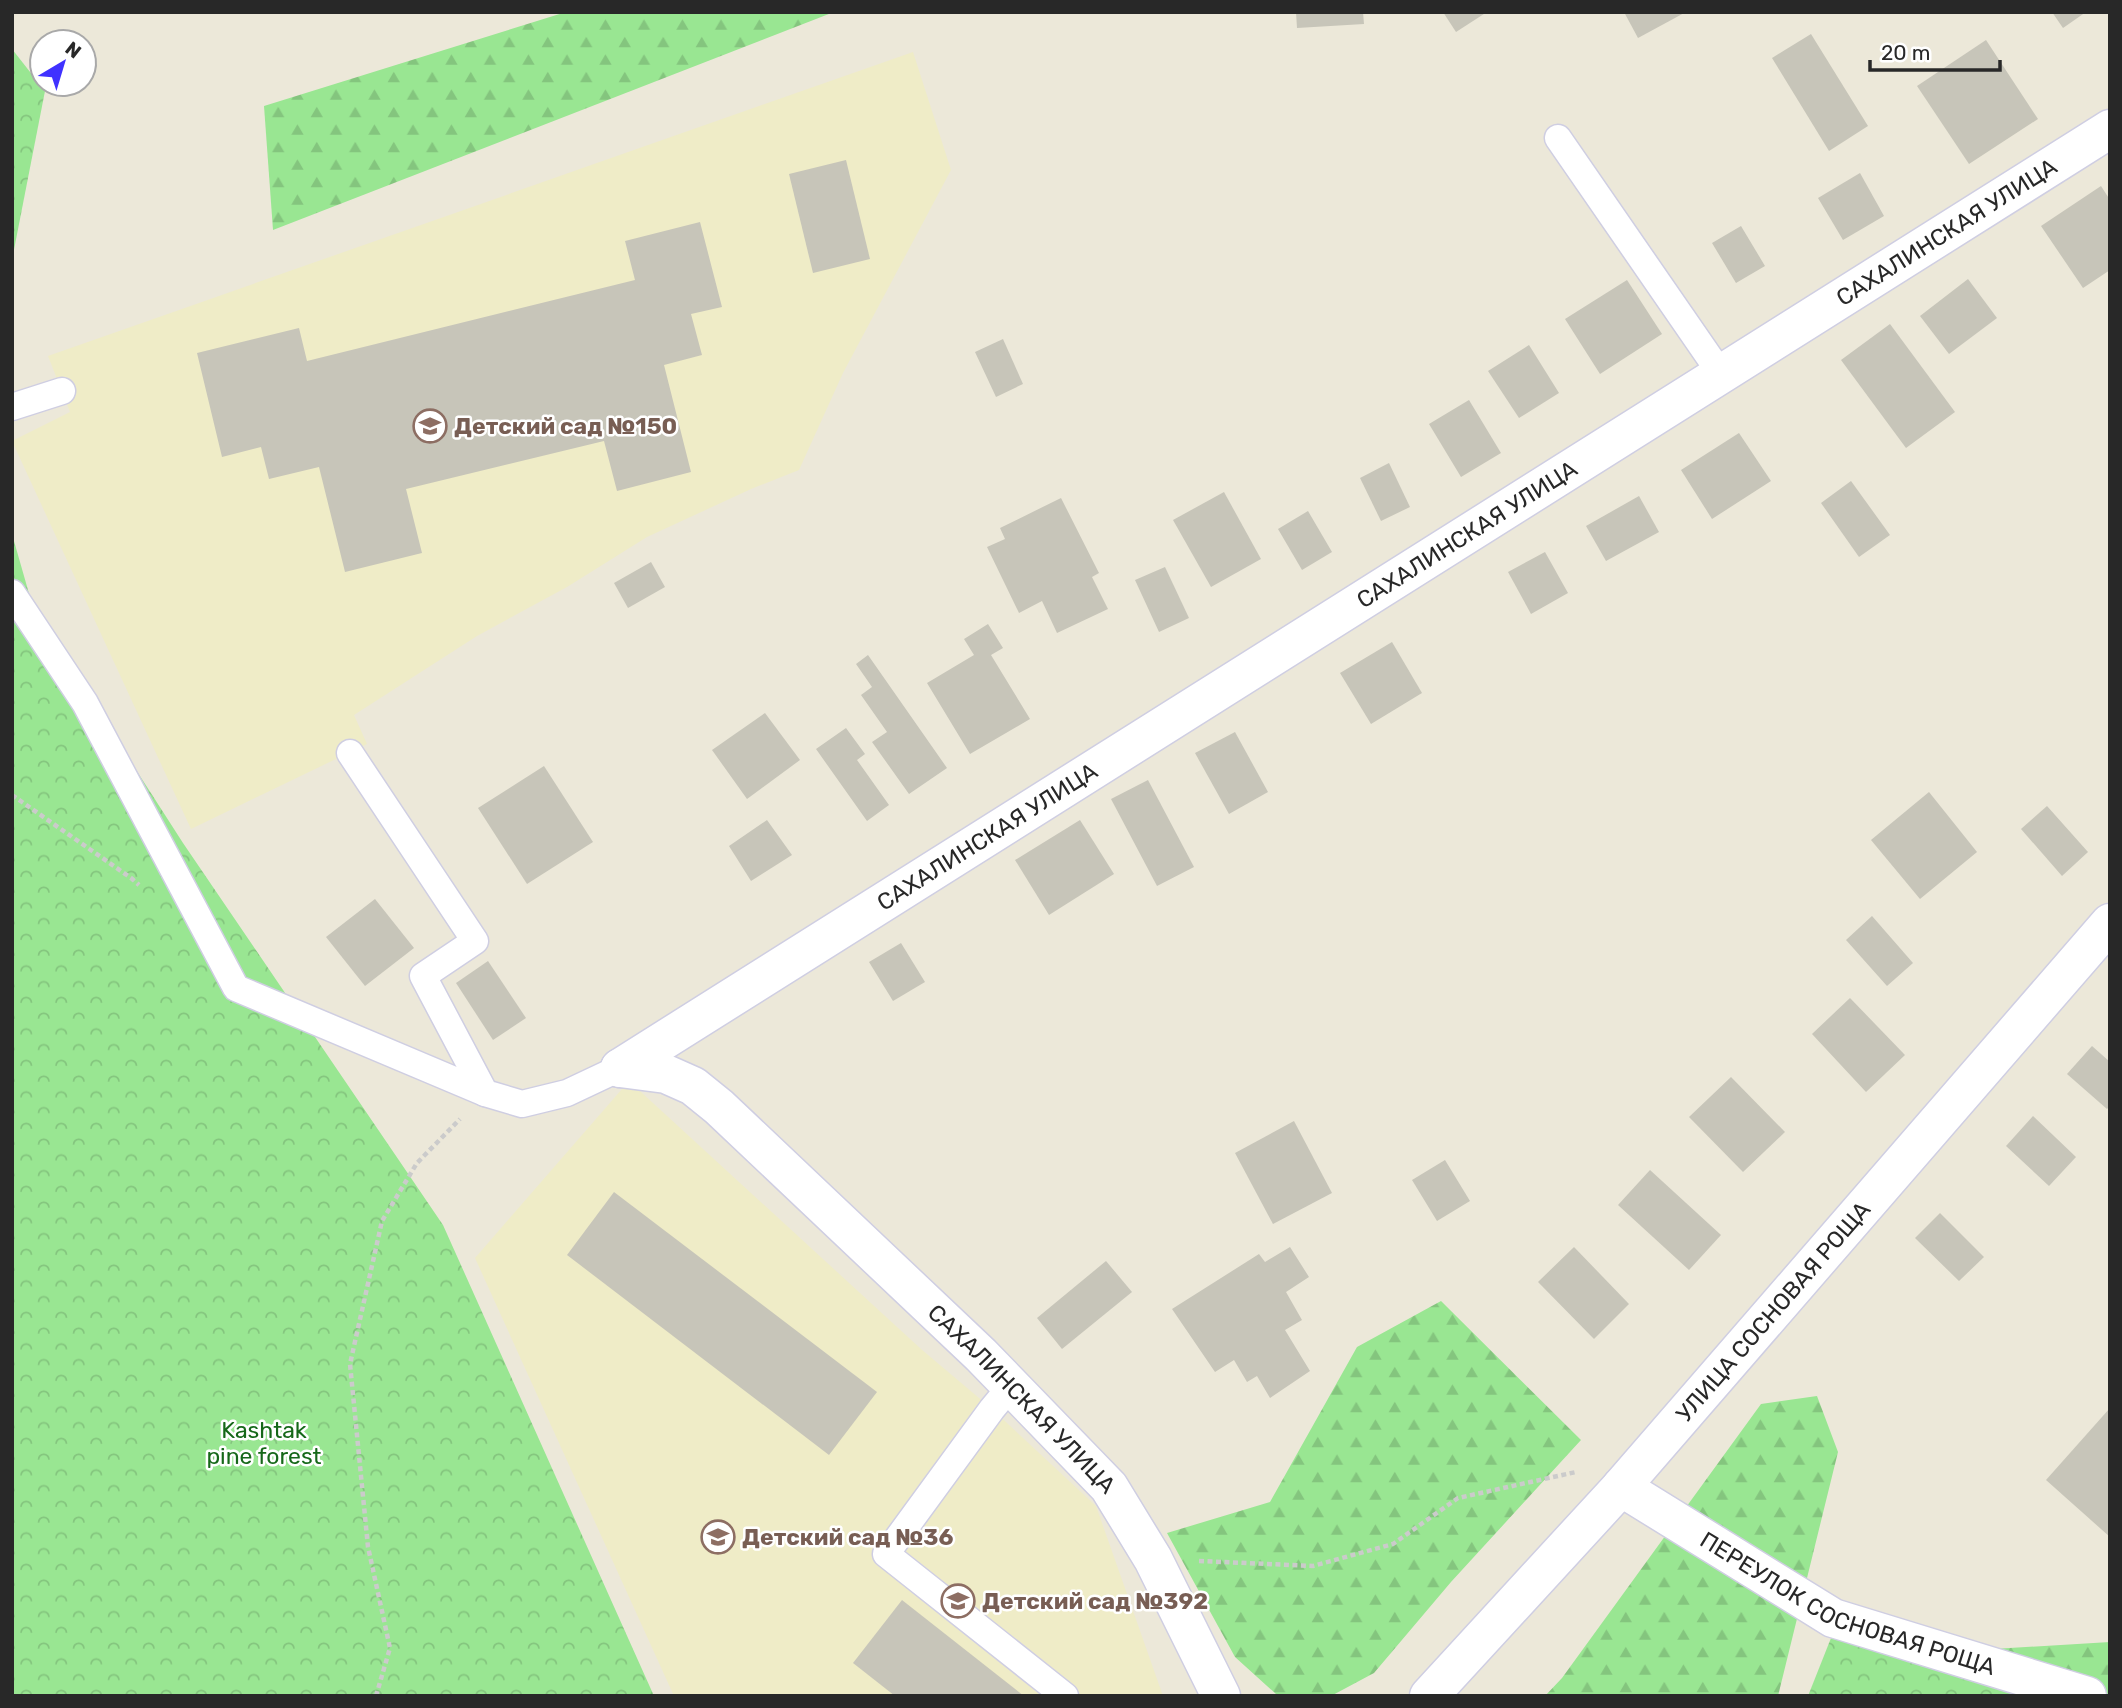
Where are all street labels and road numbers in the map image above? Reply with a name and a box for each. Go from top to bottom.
street label: САХАЛИНСКАЯ УЛИЦА [1831,152,2062,312]
street label: САХАЛИНСКАЯ УЛИЦА [1351,454,1582,614]
street label: САХАЛИНСКАЯ УЛИЦА [872,757,1103,916]
street label: УЛИЦА СОСНОВАЯ РОЩА [1670,1196,1876,1427]
street label: САХАЛИНСКАЯ УЛИЦА [922,1298,1122,1499]
street label: ПЕРЕУЛОК СОСНОВАЯ РОЩА [1695,1525,1999,1681]

